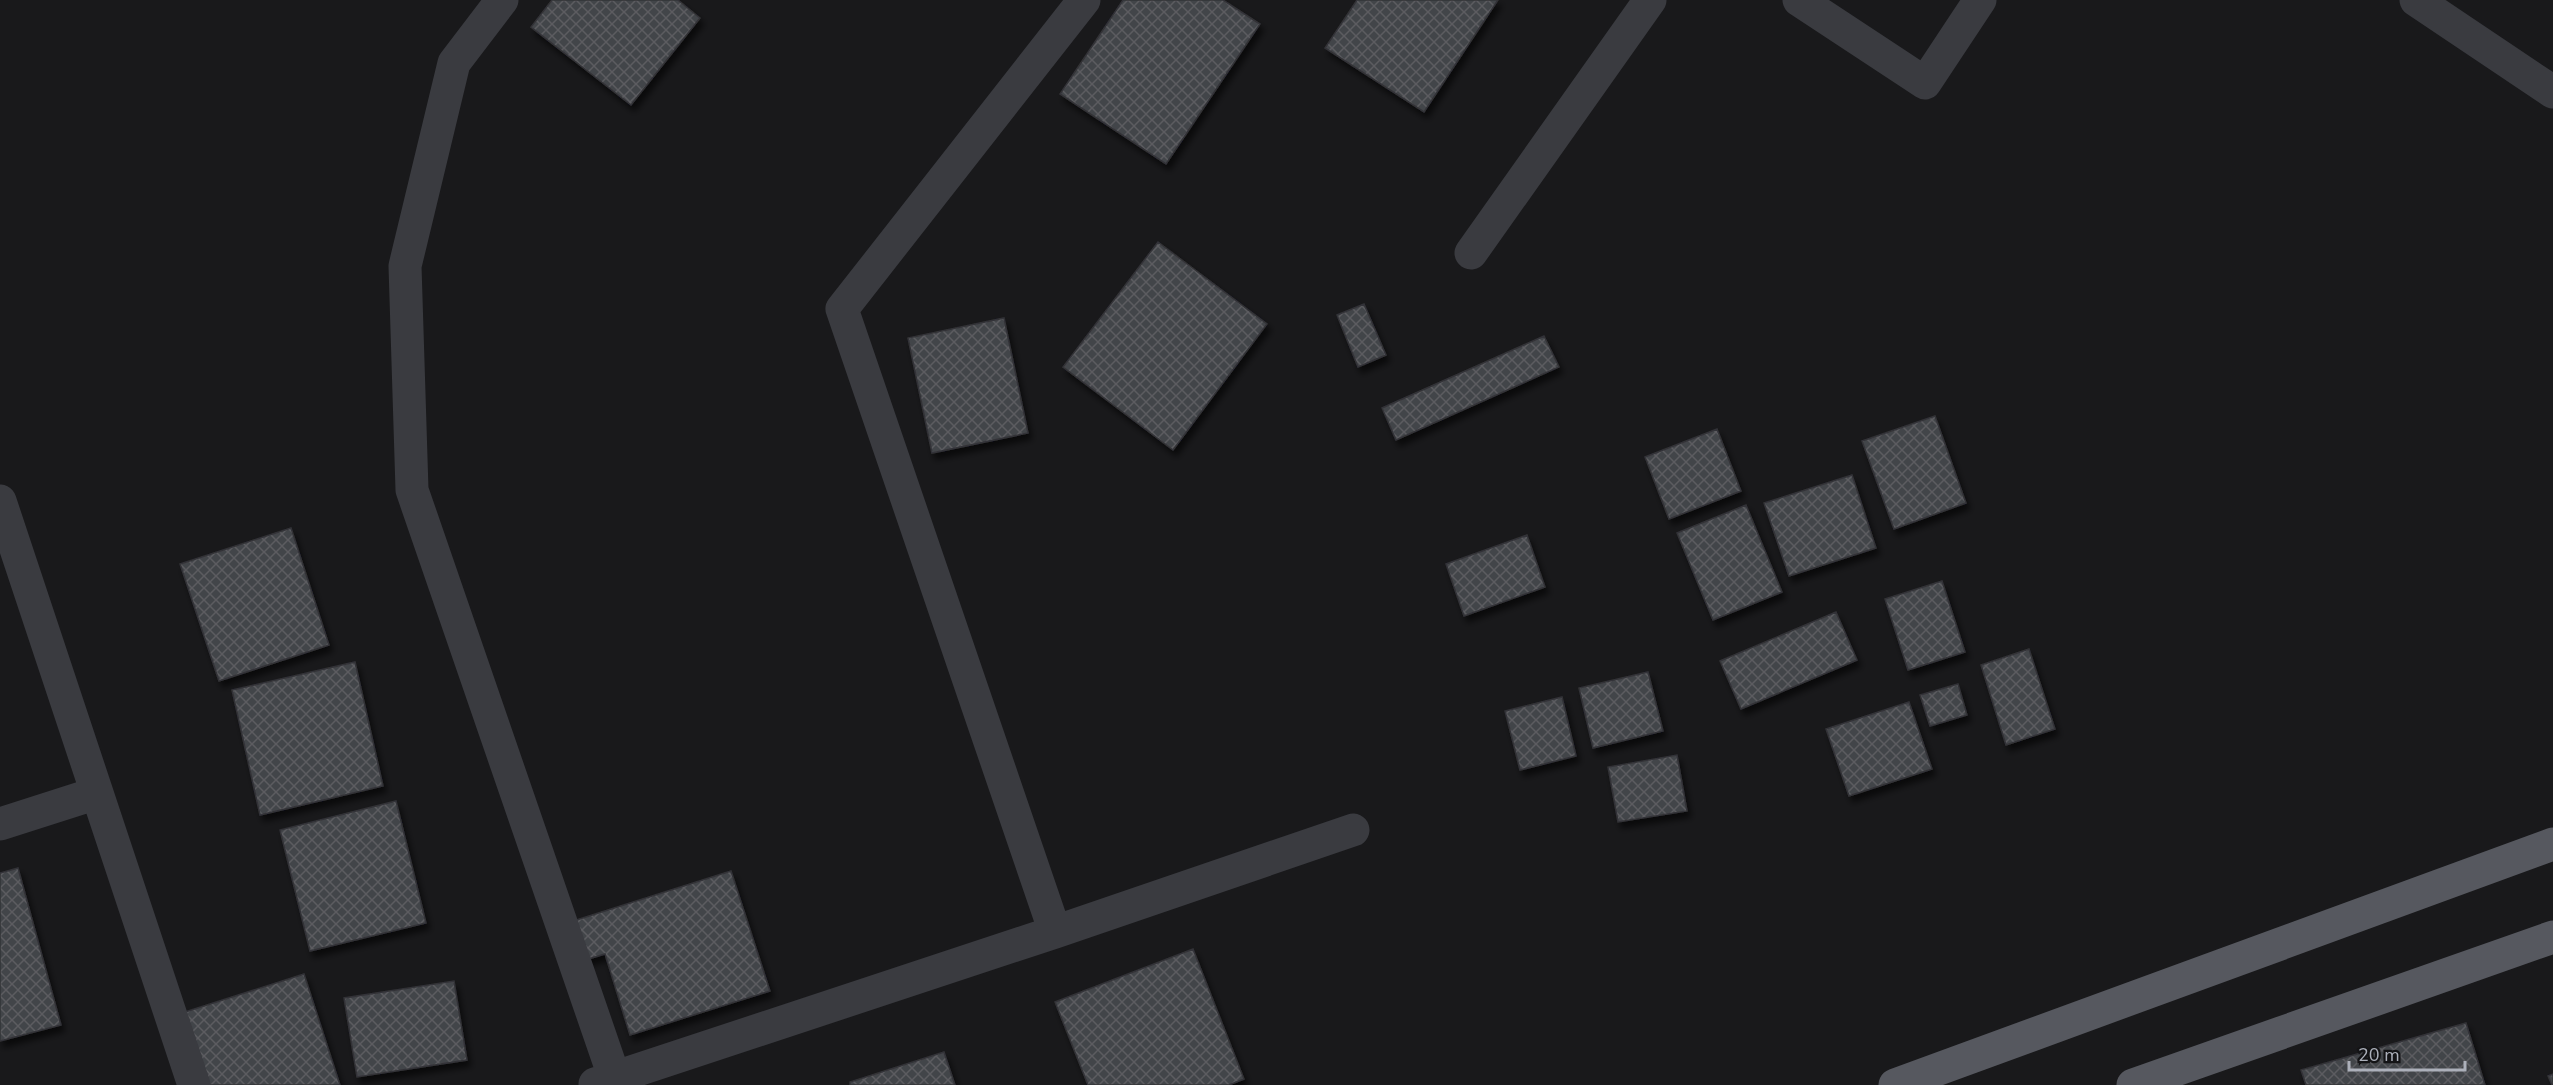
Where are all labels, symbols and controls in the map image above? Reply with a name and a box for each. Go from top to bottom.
scale bar [2349,1034,2464,1072]
text: 20 m [2358,1043,2400,1067]

